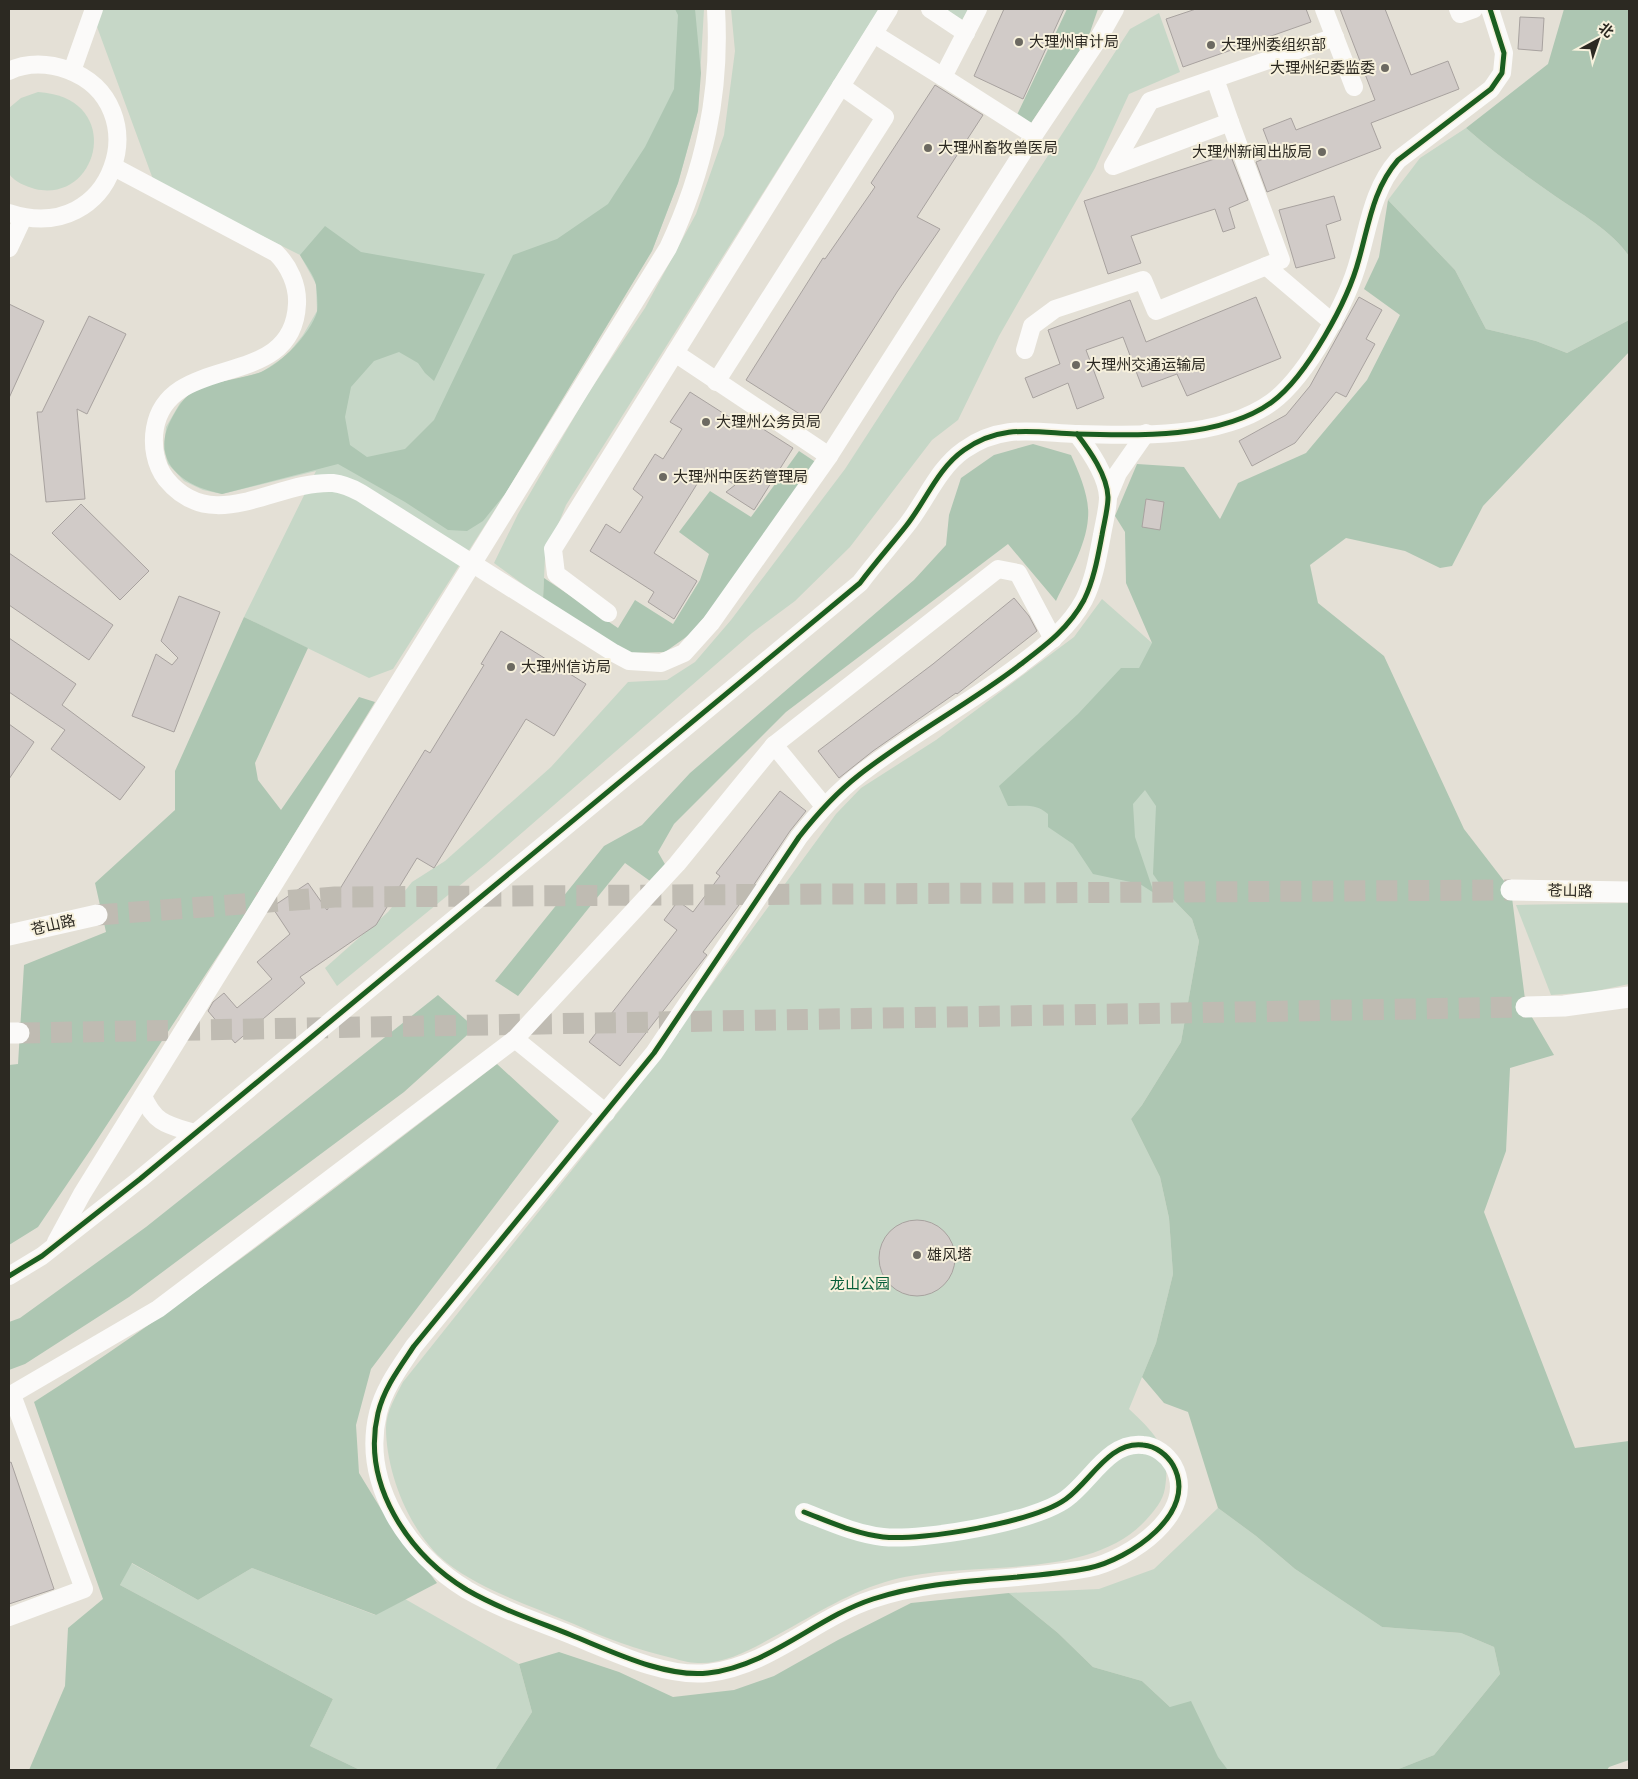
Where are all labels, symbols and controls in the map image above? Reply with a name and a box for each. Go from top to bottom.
north arrow [1573,15,1623,65]
text: 北 [1595,19,1618,42]
place label: 大理州审计局 [1029,32,1119,52]
place label: 大理州委组织部 [1221,35,1326,55]
marker: 大理州审计局 [1013,36,1025,48]
marker: 大理州委组织部 [1205,39,1217,51]
place label: 大理州纪委监委 [1270,58,1375,78]
marker: 大理州纪委监委 [1379,62,1391,74]
place label: 大理州畜牧兽医局 [938,138,1058,158]
marker: 大理州畜牧兽医局 [922,142,934,154]
place label: 大理州新闻出版局 [1192,142,1312,162]
marker: 大理州新闻出版局 [1316,146,1328,158]
place label: 大理州交通运输局 [1086,355,1206,375]
marker: 大理州交通运输局 [1070,359,1082,371]
place label: 大理州公务员局 [716,412,821,432]
marker: 大理州公务员局 [700,416,712,428]
place label: 大理州中医药管理局 [673,467,808,487]
marker: 大理州中医药管理局 [657,471,669,483]
place label: 大理州信访局 [521,657,611,677]
marker: 大理州信访局 [505,661,517,673]
street label: 苍山路 [1547,881,1593,901]
street label: 苍山路 [29,910,77,940]
place label: 雄风塔 [927,1245,972,1265]
marker: 雄风塔 [911,1249,923,1261]
park label: 龙山公园 [830,1274,890,1294]

